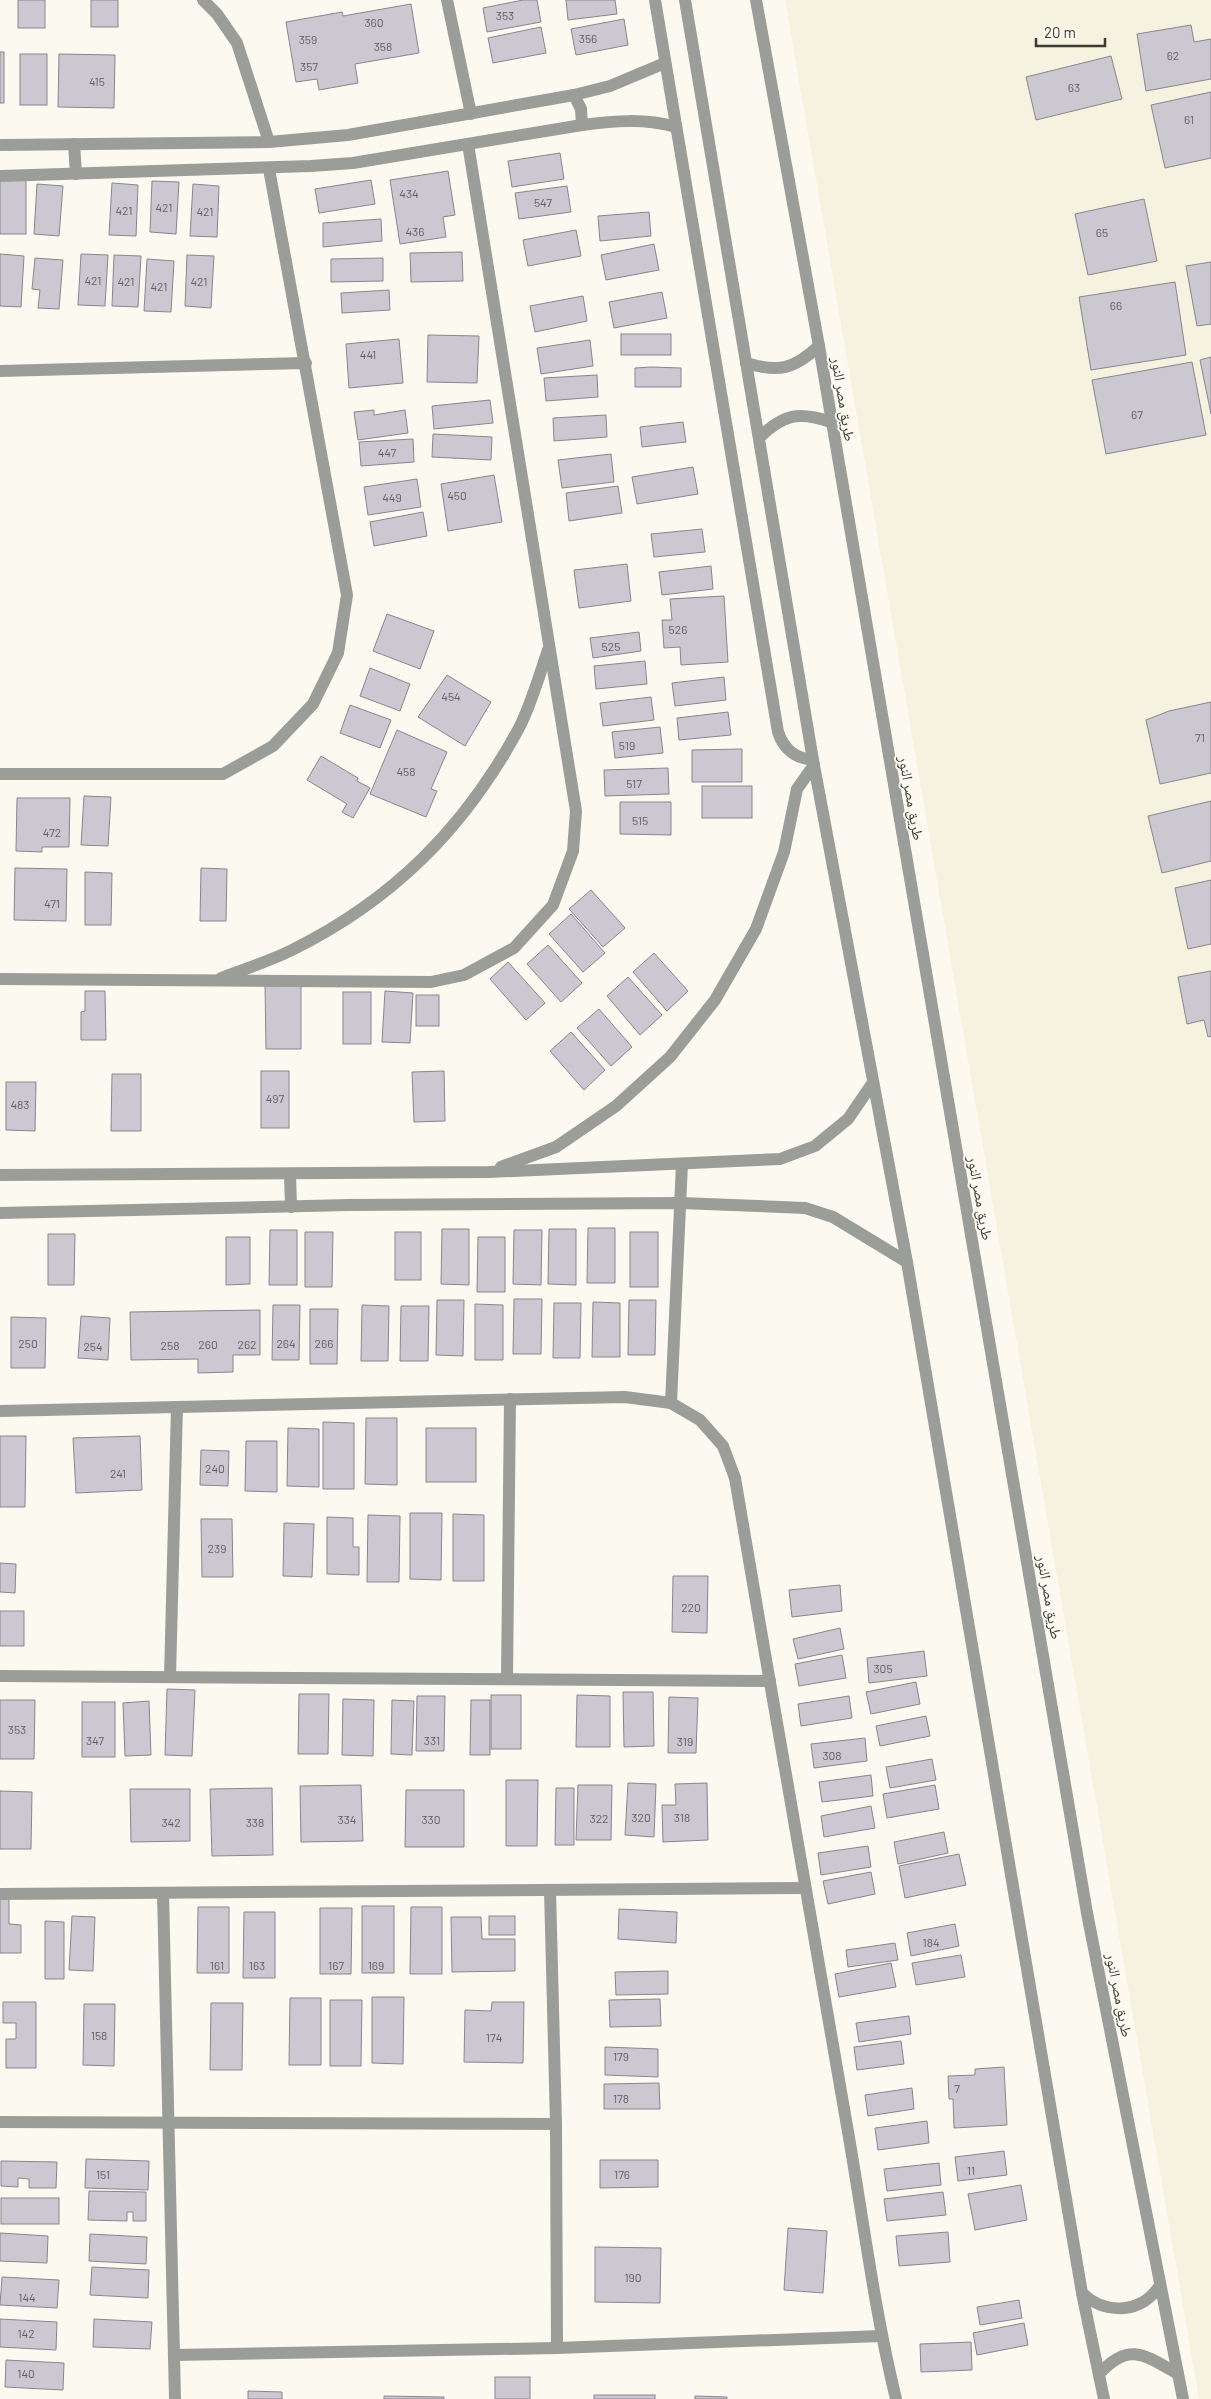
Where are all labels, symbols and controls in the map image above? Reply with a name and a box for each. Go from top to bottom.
house number: 353 [496,8,514,22]
house number: 360 [364,15,384,29]
scale bar [1036,15,1105,47]
text: 20 m [1044,23,1076,41]
house number: 356 [579,31,597,45]
house number: 359 [299,32,317,46]
house number: 358 [374,39,392,53]
house number: 62 [1167,48,1179,62]
house number: 357 [300,59,318,73]
house number: 415 [89,74,105,88]
house number: 63 [1068,80,1080,94]
house number: 61 [1184,112,1194,126]
house number: 434 [399,186,419,200]
house number: 547 [534,195,552,209]
house number: 421 [155,200,173,214]
house number: 421 [115,203,133,217]
house number: 421 [196,204,214,218]
house number: 436 [406,224,424,238]
house number: 65 [1096,225,1108,239]
house number: 421 [84,273,102,287]
house number: 421 [117,274,135,288]
house number: 421 [190,274,208,288]
house number: 421 [150,279,168,293]
house number: 66 [1110,298,1122,312]
house number: 441 [360,347,376,361]
street label: طريق مصر النور [826,355,860,443]
house number: 67 [1131,407,1143,421]
house number: 447 [378,445,397,459]
house number: 450 [447,488,467,502]
house number: 449 [382,490,402,504]
house number: 526 [669,622,687,636]
house number: 525 [602,639,620,653]
house number: 454 [441,689,461,703]
house number: 71 [1195,730,1205,744]
house number: 519 [619,738,635,752]
street label: طريق مصر النور [894,753,928,842]
house number: 458 [396,764,416,778]
house number: 517 [626,776,642,790]
house number: 515 [632,813,648,827]
house number: 472 [43,825,61,839]
house number: 471 [44,896,60,910]
house number: 497 [266,1091,285,1105]
house number: 483 [10,1097,30,1111]
street label: طريق مصر النور [963,1153,997,1242]
house number: 250 [18,1336,38,1350]
house number: 264 [276,1336,296,1350]
house number: 266 [315,1336,333,1350]
house number: 260 [198,1337,218,1351]
house number: 262 [237,1337,257,1351]
house number: 258 [161,1338,179,1352]
house number: 254 [83,1339,103,1353]
house number: 240 [205,1461,225,1475]
house number: 241 [110,1466,126,1480]
house number: 239 [208,1541,226,1555]
street label: طريق مصر النور [1032,1552,1066,1641]
house number: 220 [681,1600,701,1614]
house number: 305 [873,1661,893,1675]
house number: 353 [8,1722,26,1736]
house number: 347 [86,1733,104,1747]
house number: 331 [424,1733,440,1747]
house number: 319 [677,1734,693,1748]
house number: 308 [822,1748,842,1762]
house number: 320 [631,1810,651,1824]
house number: 318 [674,1810,690,1824]
house number: 322 [589,1811,609,1825]
house number: 334 [338,1812,356,1826]
house number: 330 [421,1812,441,1826]
house number: 342 [161,1815,181,1829]
house number: 338 [246,1815,264,1829]
house number: 184 [922,1935,940,1949]
street label: طريق مصر النور [1101,1950,1137,2039]
house number: 161 [210,1958,224,1972]
house number: 163 [249,1958,265,1972]
house number: 167 [328,1958,344,1972]
house number: 169 [368,1958,384,1972]
house number: 158 [91,2028,107,2042]
house number: 174 [486,2030,502,2044]
house number: 179 [613,2049,629,2063]
house number: 7 [954,2081,960,2095]
house number: 178 [613,2091,629,2105]
house number: 11 [967,2163,975,2177]
house number: 151 [96,2167,110,2181]
house number: 176 [614,2167,630,2181]
house number: 190 [624,2270,642,2284]
house number: 144 [18,2290,36,2304]
house number: 142 [17,2326,35,2340]
house number: 140 [17,2366,35,2380]

